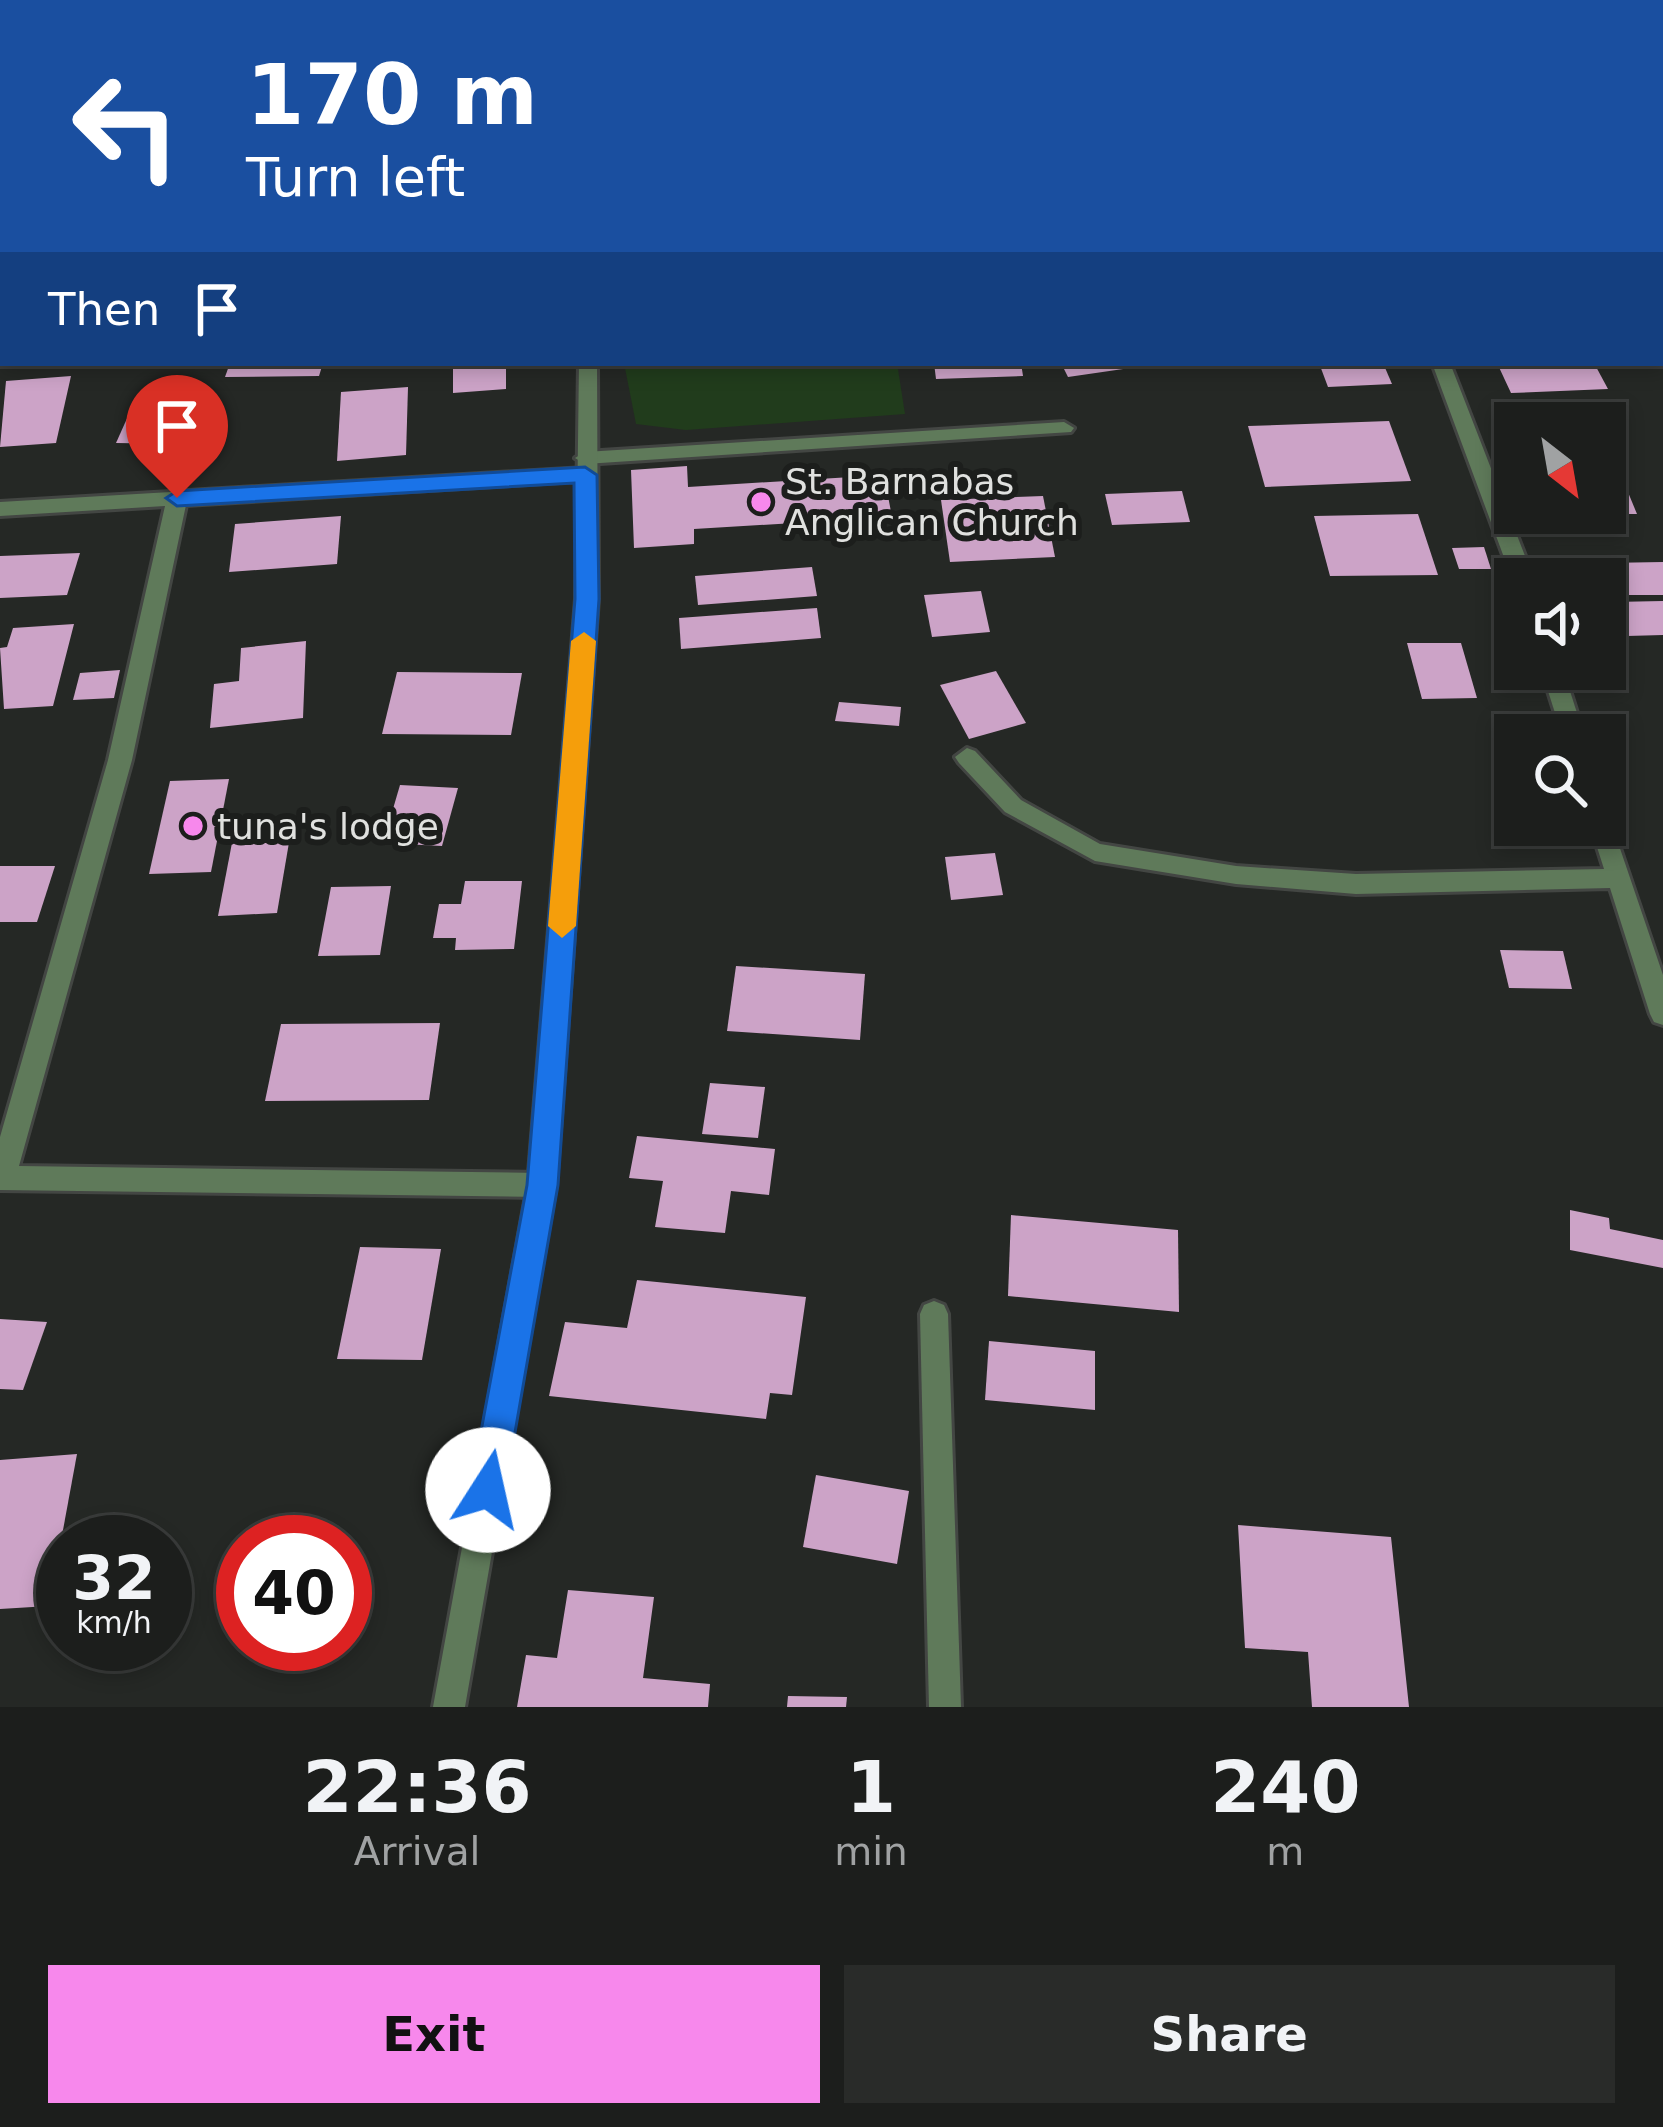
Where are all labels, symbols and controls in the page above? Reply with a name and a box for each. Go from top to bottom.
text: 170 m [246,46,538,144]
icon: left [48,48,204,204]
text: Turn left [246,146,465,209]
icon: arrive [184,276,250,342]
text: Then [48,283,160,336]
pin [126,375,228,498]
icon: arrive [144,393,210,459]
north arrow [1494,402,1626,534]
map controls [1494,402,1626,846]
place label: St. Barnabas Anglican Church [785,461,1079,543]
marker: St. Barnabas Anglican Church [748,489,774,515]
button: sound [1494,558,1626,690]
button: search [1494,714,1626,846]
place label: tuna's lodge [217,806,439,847]
marker: tuna's lodge [180,813,206,839]
position arrow [425,1427,551,1553]
speed limit sign: 40 [216,1515,372,1671]
text: 32 [72,1543,156,1613]
text: km/h [76,1605,152,1640]
text: 22:36 [302,1745,532,1829]
text: 1 [846,1745,896,1829]
text: 240 [1210,1745,1360,1829]
text: Arrival [354,1829,480,1874]
text: min [834,1829,908,1874]
text: m [1266,1829,1304,1874]
button: Exit [48,1965,820,2103]
button: Share [844,1965,1615,2103]

